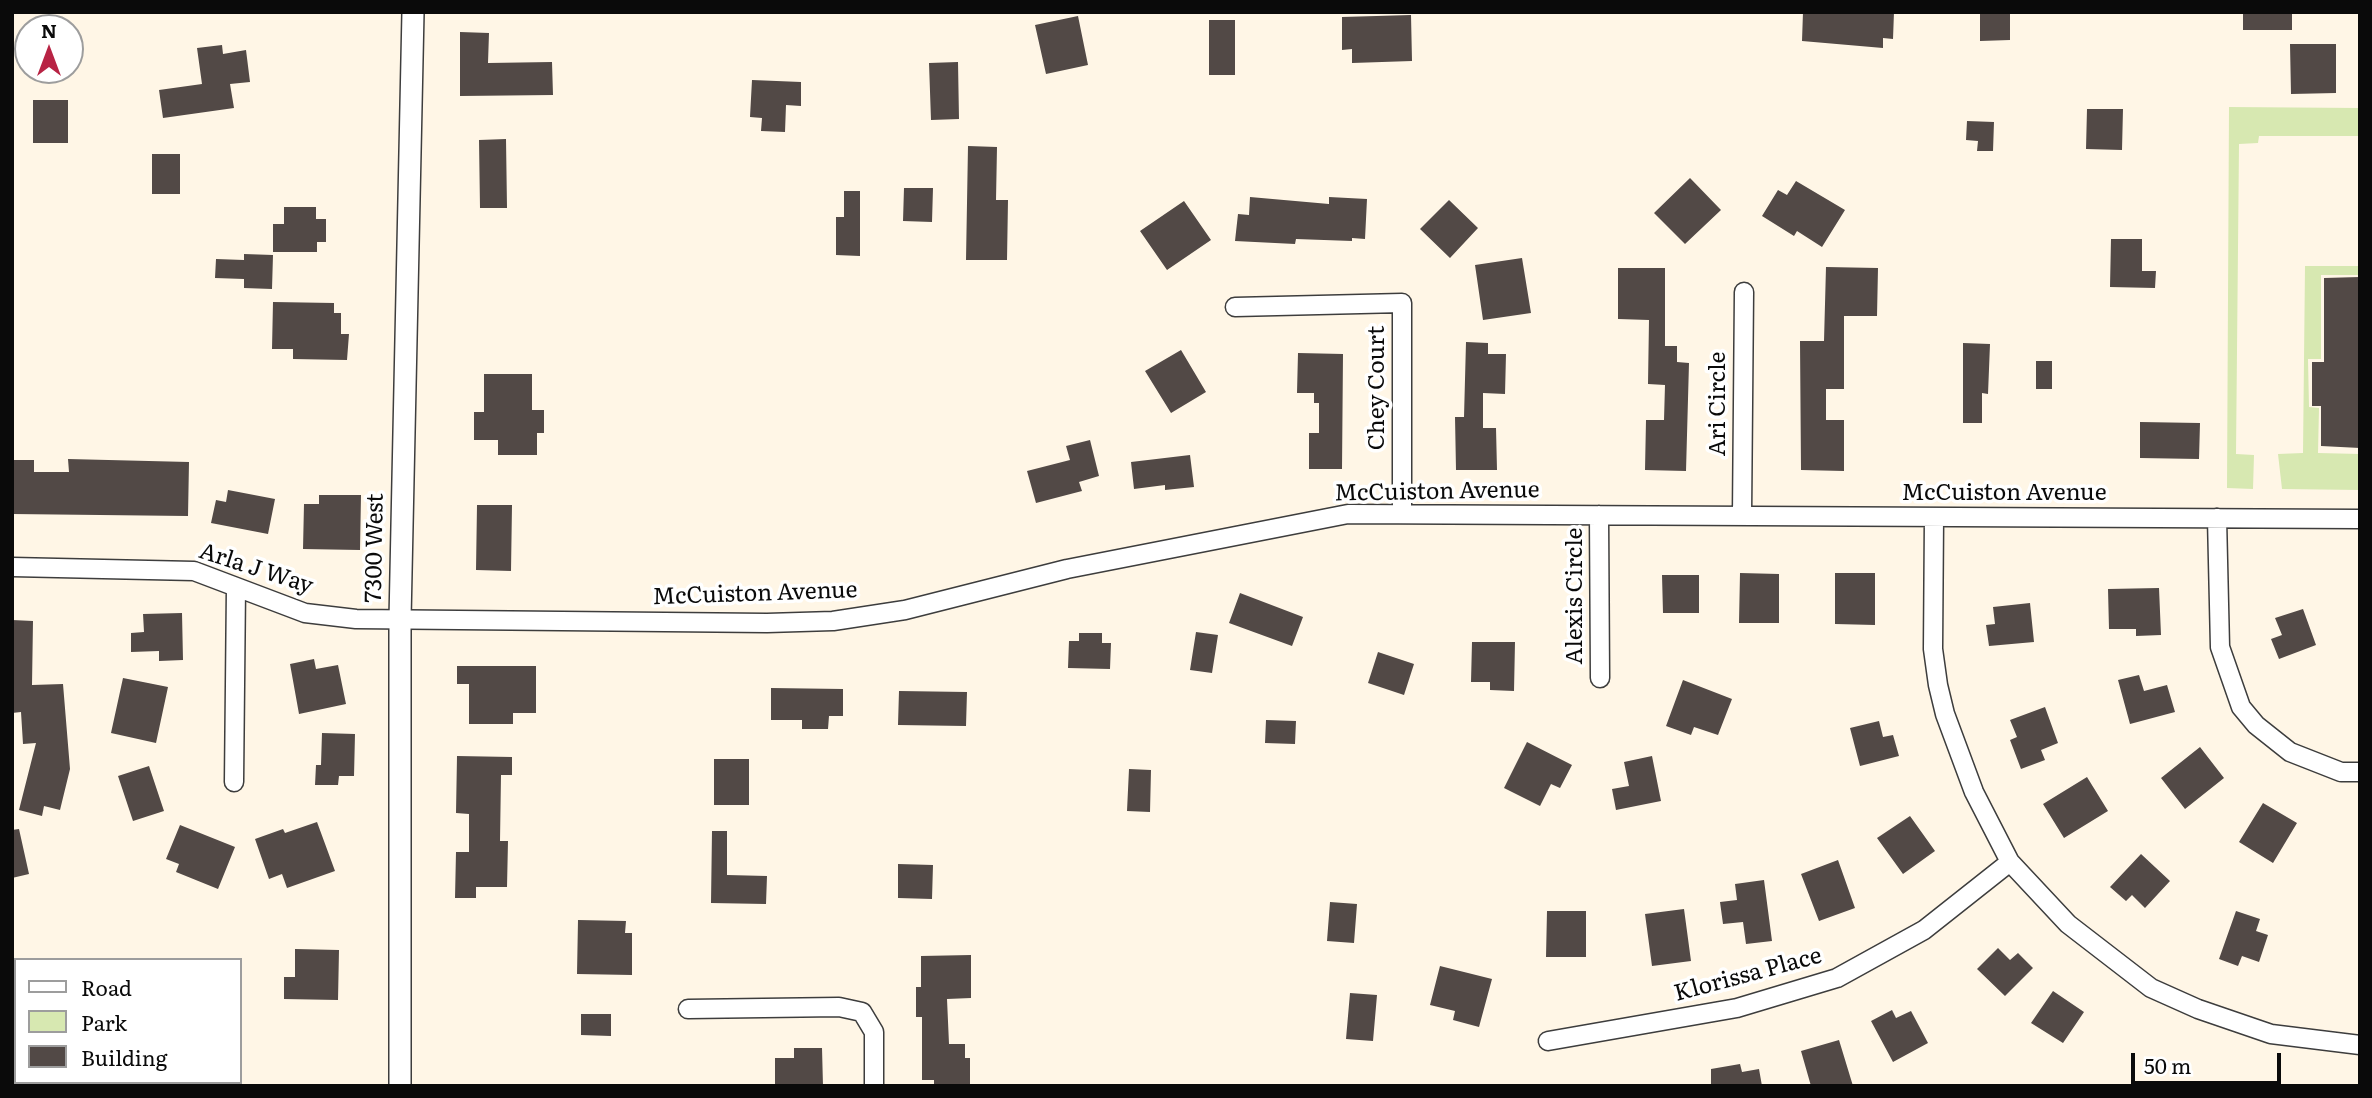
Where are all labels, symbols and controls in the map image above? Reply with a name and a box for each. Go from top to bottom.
north arrow [14,14,84,84]
text: N [41,16,57,44]
street label: Chey Court [1363,326,1391,450]
street label: Ari Circle [1704,352,1732,456]
street label: McCuiston Avenue [1334,476,1540,508]
street label: McCuiston Avenue [1901,479,2107,507]
street label: 7300 West [360,493,390,603]
street label: Alexis Circle [1561,527,1589,665]
street label: Arla J Way [196,538,316,600]
street label: McCuiston Avenue [652,577,858,611]
street label: Klorissa Place [1671,942,1825,1008]
legend [14,958,242,1084]
text: Road [81,971,132,1002]
text: Park [81,1006,127,1037]
scale bar [2134,1038,2284,1082]
text: Building [81,1041,167,1072]
text: 50 m [2144,1049,2191,1080]

